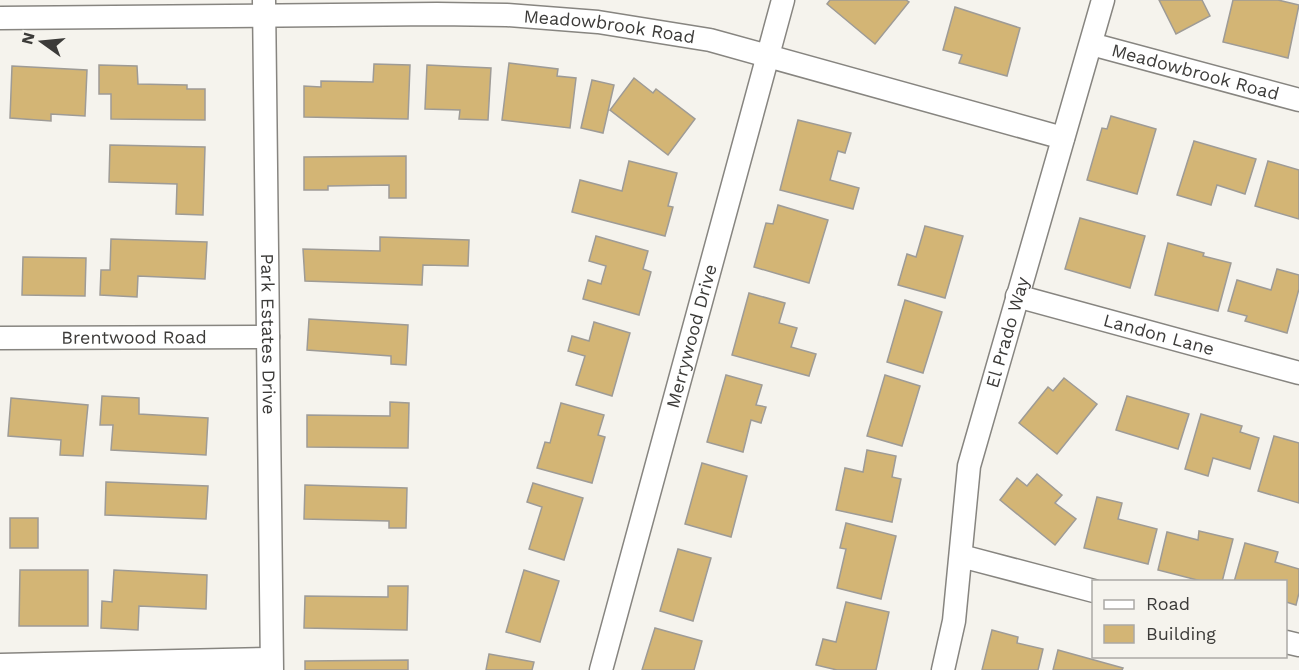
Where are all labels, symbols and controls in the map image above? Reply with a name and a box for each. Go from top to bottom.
street label: Meadowbrook Road [523,5,697,47]
north arrow [12,12,72,72]
text: N [17,30,39,46]
street label: Meadowbrook Road [1109,39,1281,104]
street label: Park Estates Drive [257,253,280,415]
street label: Merrywood Drive [662,262,721,410]
street label: El Prado Way [981,274,1033,390]
street label: Landon Lane [1101,309,1217,359]
street label: Brentwood Road [61,326,207,348]
legend [1092,580,1287,658]
text: Road [1146,593,1190,614]
text: Building [1146,623,1216,644]

